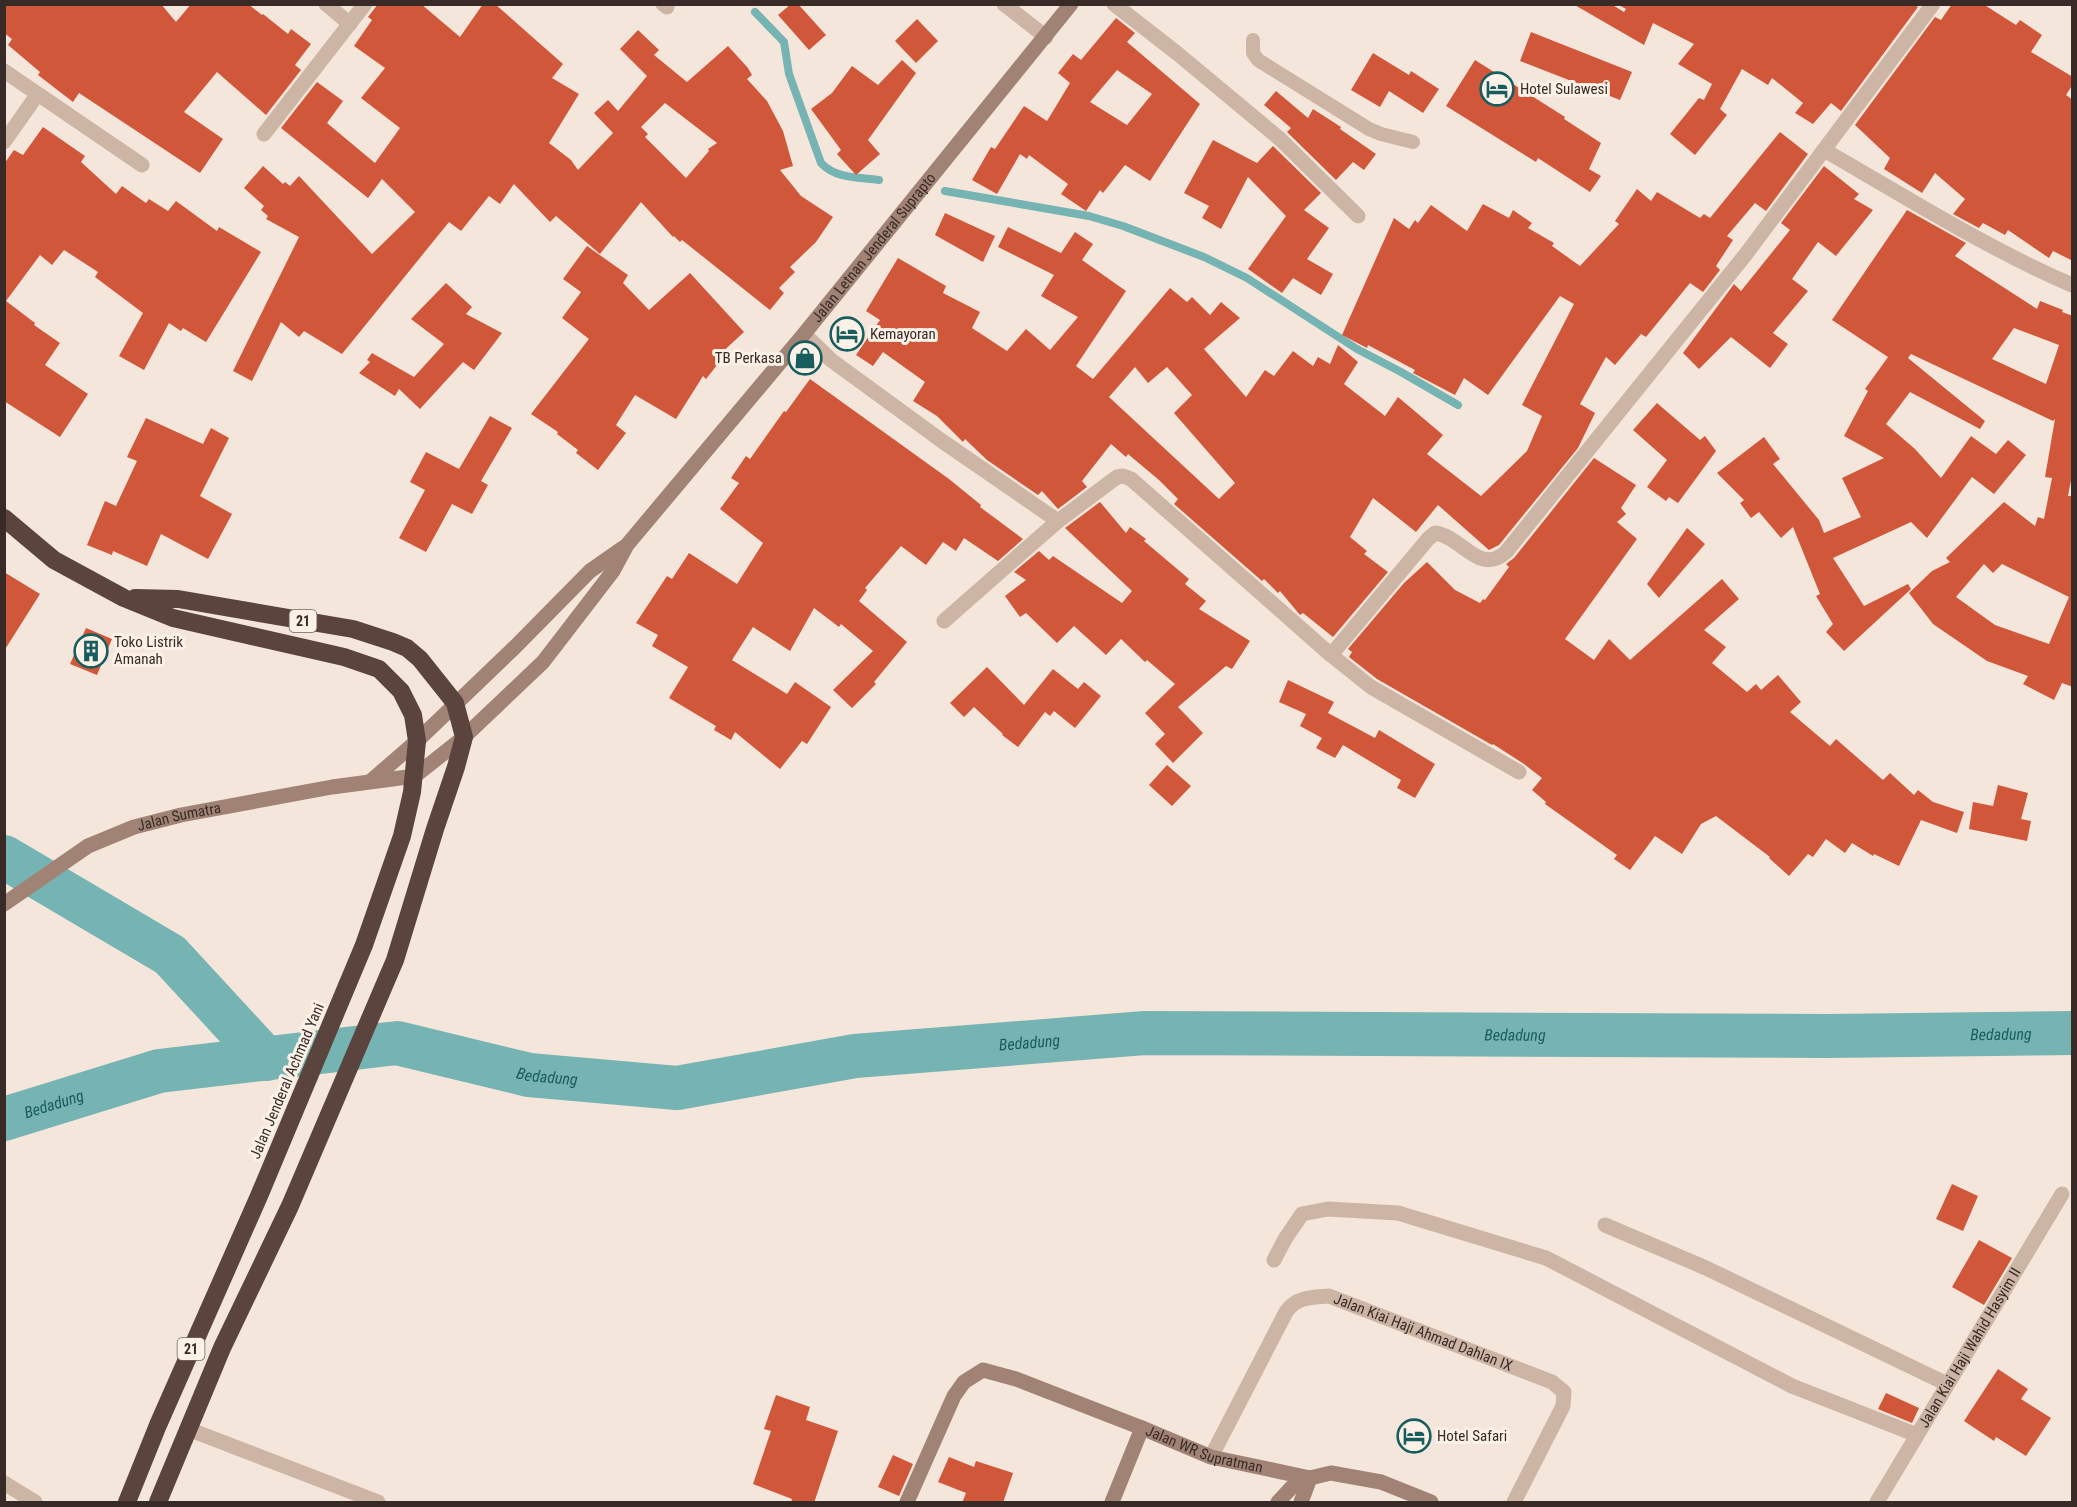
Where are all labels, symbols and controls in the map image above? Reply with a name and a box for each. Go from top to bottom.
hotel icon: Hotel Sulawesi [1479,71,1515,107]
place label: Hotel Sulawesi [1520,80,1608,98]
street label: Jalan Letnan Jenderal Suprapto [808,169,940,326]
hotel icon: Kemayoran [829,316,865,352]
place label: Kemayoran [870,325,936,343]
shop icon: TB Perkasa [787,340,823,376]
place label: TB Perkasa [715,349,782,367]
road number: 21 [290,610,316,632]
building icon: Toko Listrik Amanah [73,633,109,669]
place label: Toko Listrik Amanah [114,633,183,668]
street label: Jalan Sumatra [135,799,222,835]
street label: Jalan Jenderal Achmad Yani [246,1000,328,1162]
water label: Bedadung [1970,1024,2032,1044]
water label: Bedadung [1484,1025,1546,1044]
water label: Bedadung [998,1030,1061,1054]
water label: Bedadung [515,1063,579,1089]
water label: Bedadung [22,1085,86,1122]
street label: Jalan Kiai Haji Wahid Hasyim II [1915,1264,2025,1431]
street label: Jalan Kiai Haji Ahmad Dahlan IX [1331,1290,1515,1375]
road number: 21 [178,1338,204,1360]
hotel icon: Hotel Safari [1396,1418,1432,1454]
street label: Jalan WR Supratman [1143,1422,1264,1477]
place label: Hotel Safari [1437,1427,1507,1445]

